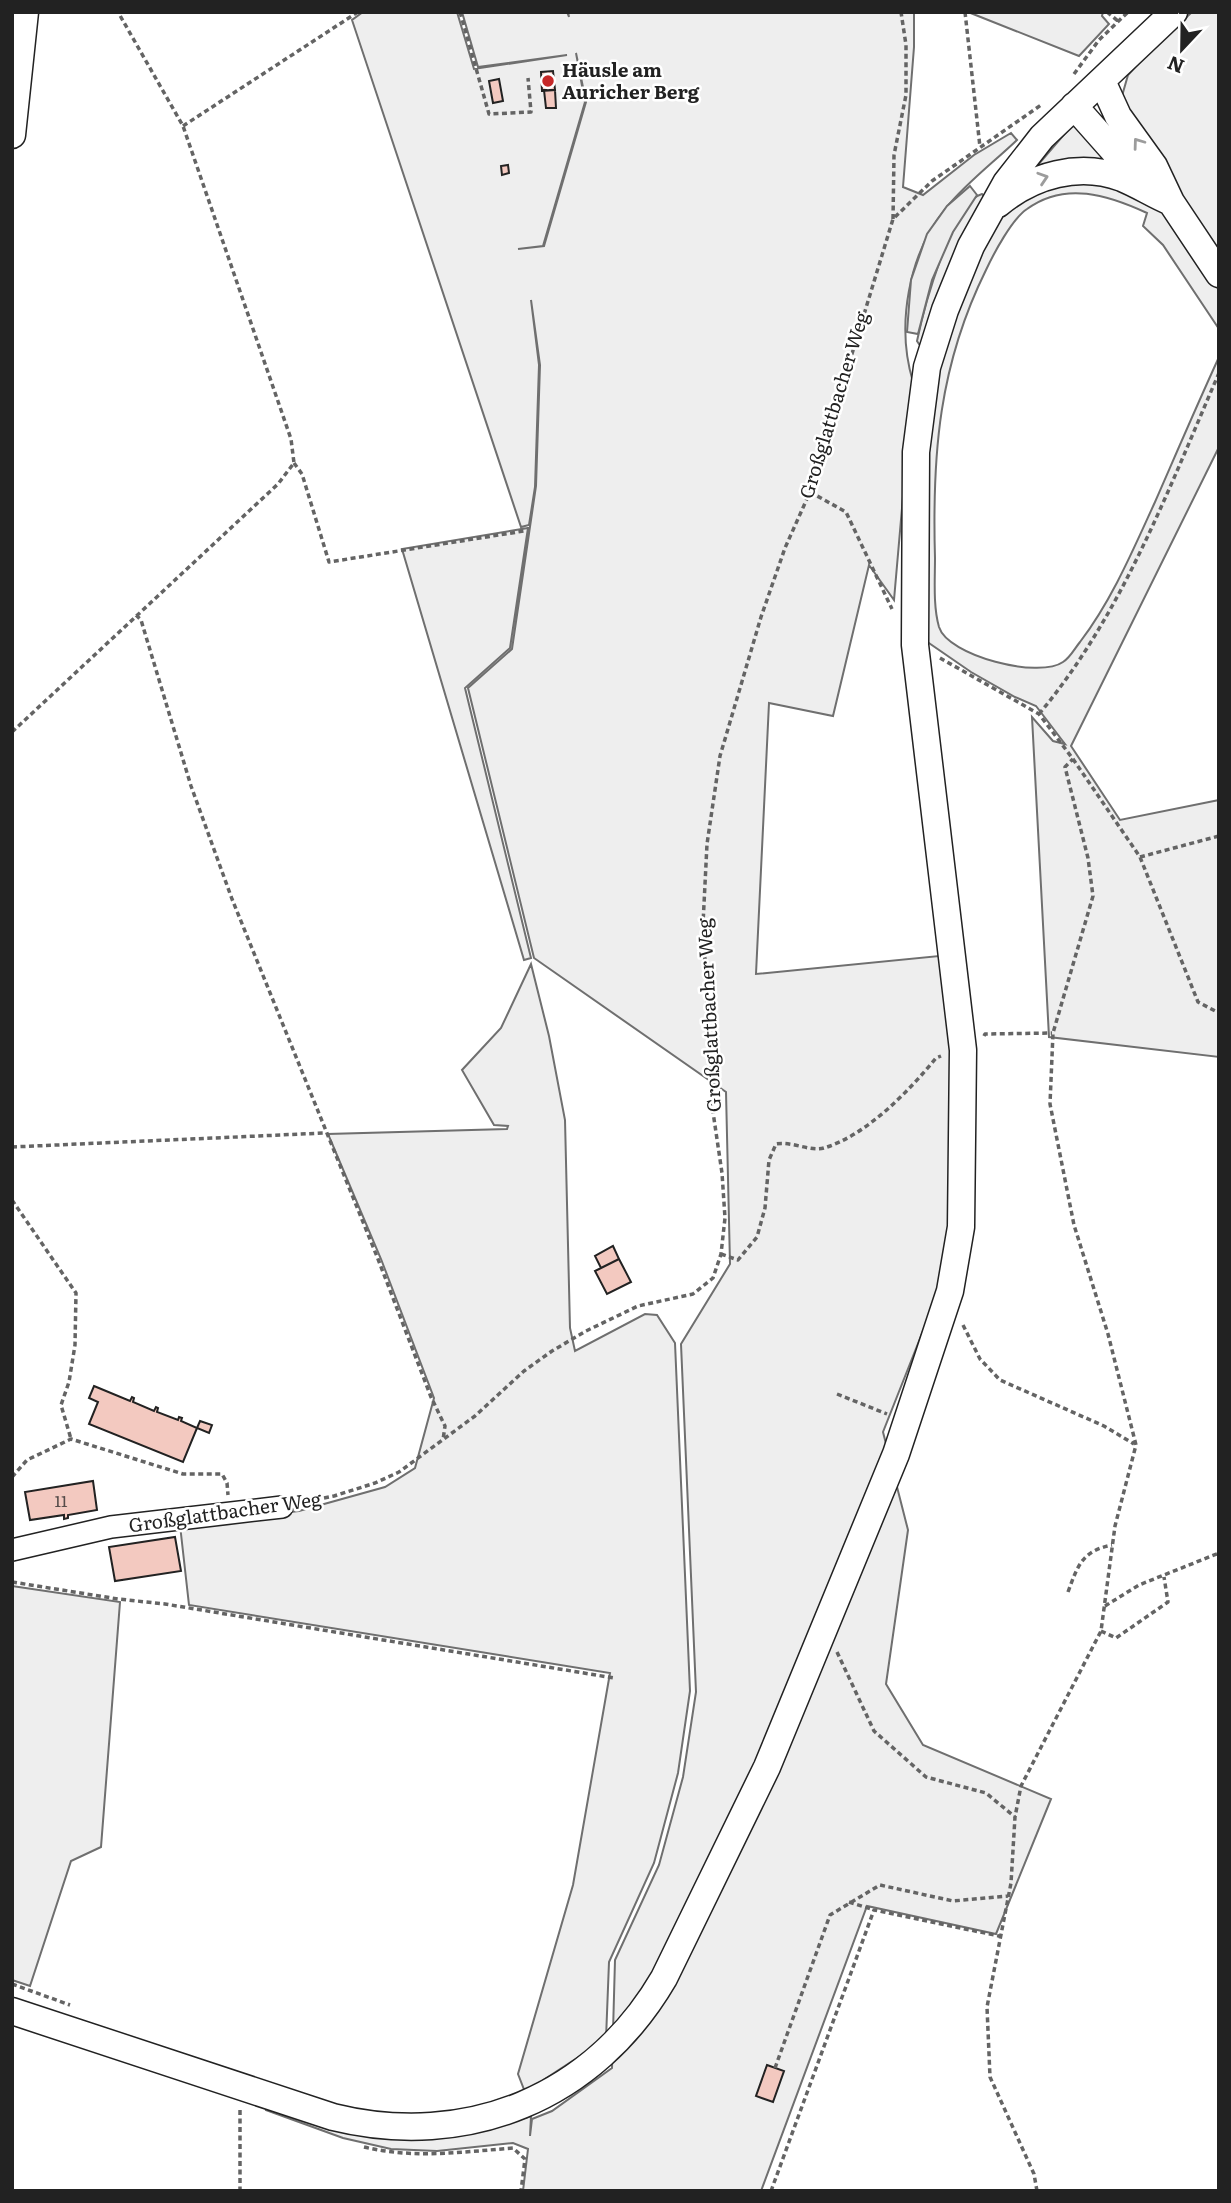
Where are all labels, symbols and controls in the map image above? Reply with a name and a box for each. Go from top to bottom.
north arrow [1147,14,1217,84]
text: N [1163,50,1188,82]
place label: Häusle am Auricher Berg [562,55,700,105]
marker: Häusle am Auricher Berg [540,73,556,89]
one-way arrow [1133,138,1146,151]
one-way arrow [1036,172,1048,187]
street label: Großglattbacher Weg [791,307,875,502]
street label: Großglattbacher Weg [689,917,727,1113]
street label: Großglattbacher Weg [127,1484,323,1538]
house number: 11 [54,1488,68,1512]

